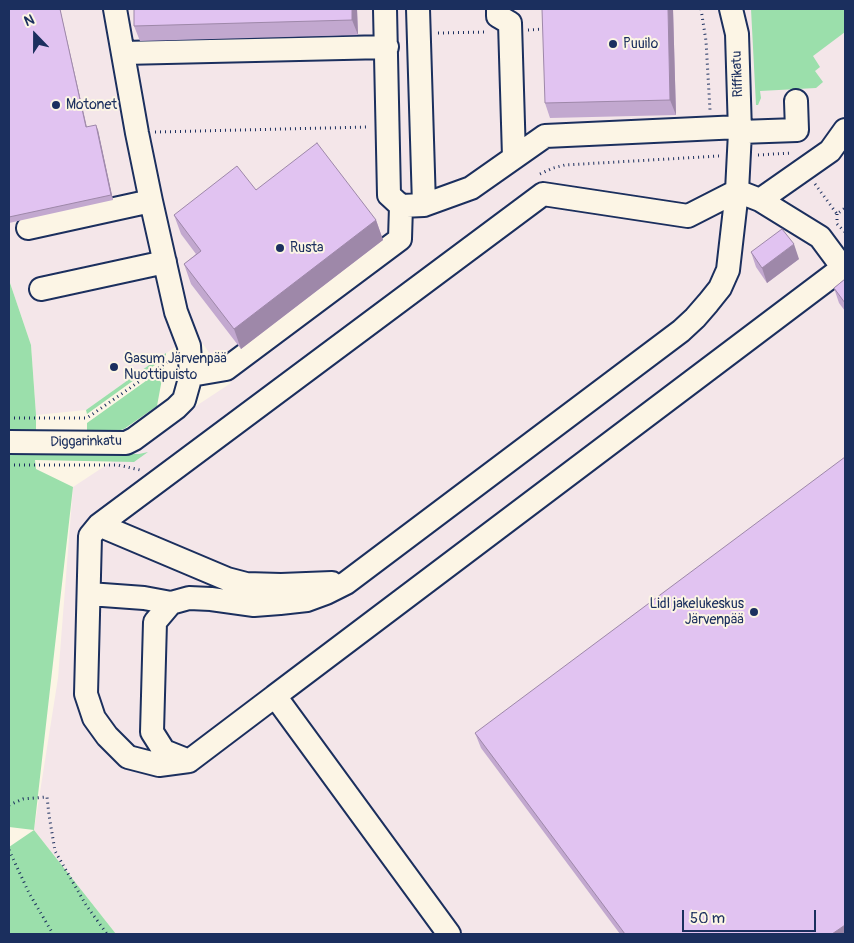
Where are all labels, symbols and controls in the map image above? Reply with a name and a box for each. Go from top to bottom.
north arrow [10,10,60,60]
text: N [22,11,37,30]
place label: Puuilo [623,36,658,52]
marker: Puuilo [607,38,619,50]
street label: Riffikatu [729,50,747,98]
place label: Motonet [66,97,117,113]
marker: Motonet [50,99,62,111]
place label: Rusta [290,240,324,256]
marker: Rusta [274,242,286,254]
place label: Gasum Järvenpää Nuottipuisto [124,351,227,384]
marker: Gasum Järvenpää Nuottipuisto [108,361,120,373]
street label: Diggarinkatu [50,433,122,451]
place label: Lidl jakelukeskus Järvenpää [649,596,744,628]
marker: Lidl jakelukeskus Järvenpää [748,606,760,618]
scale bar [684,900,818,932]
text: 50 m [690,909,725,928]

